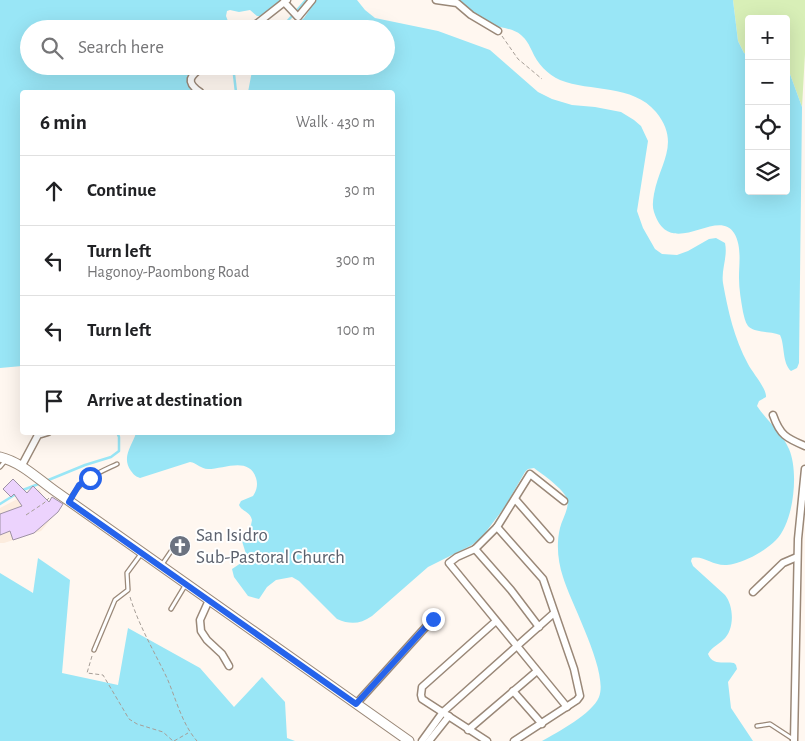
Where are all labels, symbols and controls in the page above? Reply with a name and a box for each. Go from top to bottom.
map controls [745,15,790,195]
button: + [745,15,790,60]
search box [20,20,395,75]
icon: search [38,34,66,62]
text: Search here [78,38,164,57]
button: − [745,60,790,105]
button: locate [745,105,790,150]
text: 6 min [40,112,87,133]
text: Walk · 430 m [296,114,375,130]
button: layers [745,150,790,195]
icon: ahead [40,177,68,205]
text: Continue [87,181,156,200]
text: 30 m [345,182,375,198]
text: Turn left [87,242,151,261]
icon: left [40,247,68,275]
text: 300 m [336,252,375,268]
text: Hagonoy-Paombong Road [87,264,249,280]
icon: left [40,317,68,345]
text: Turn left [87,321,151,340]
text: 100 m [337,322,375,338]
icon: arrive [40,387,68,415]
text: Arrive at destination [87,391,243,410]
route start [79,467,102,490]
place label: San Isidro Sub-Pastoral Church [196,526,345,567]
church icon: San Isidro Sub-Pastoral Church [168,534,192,558]
route end [422,608,445,631]

